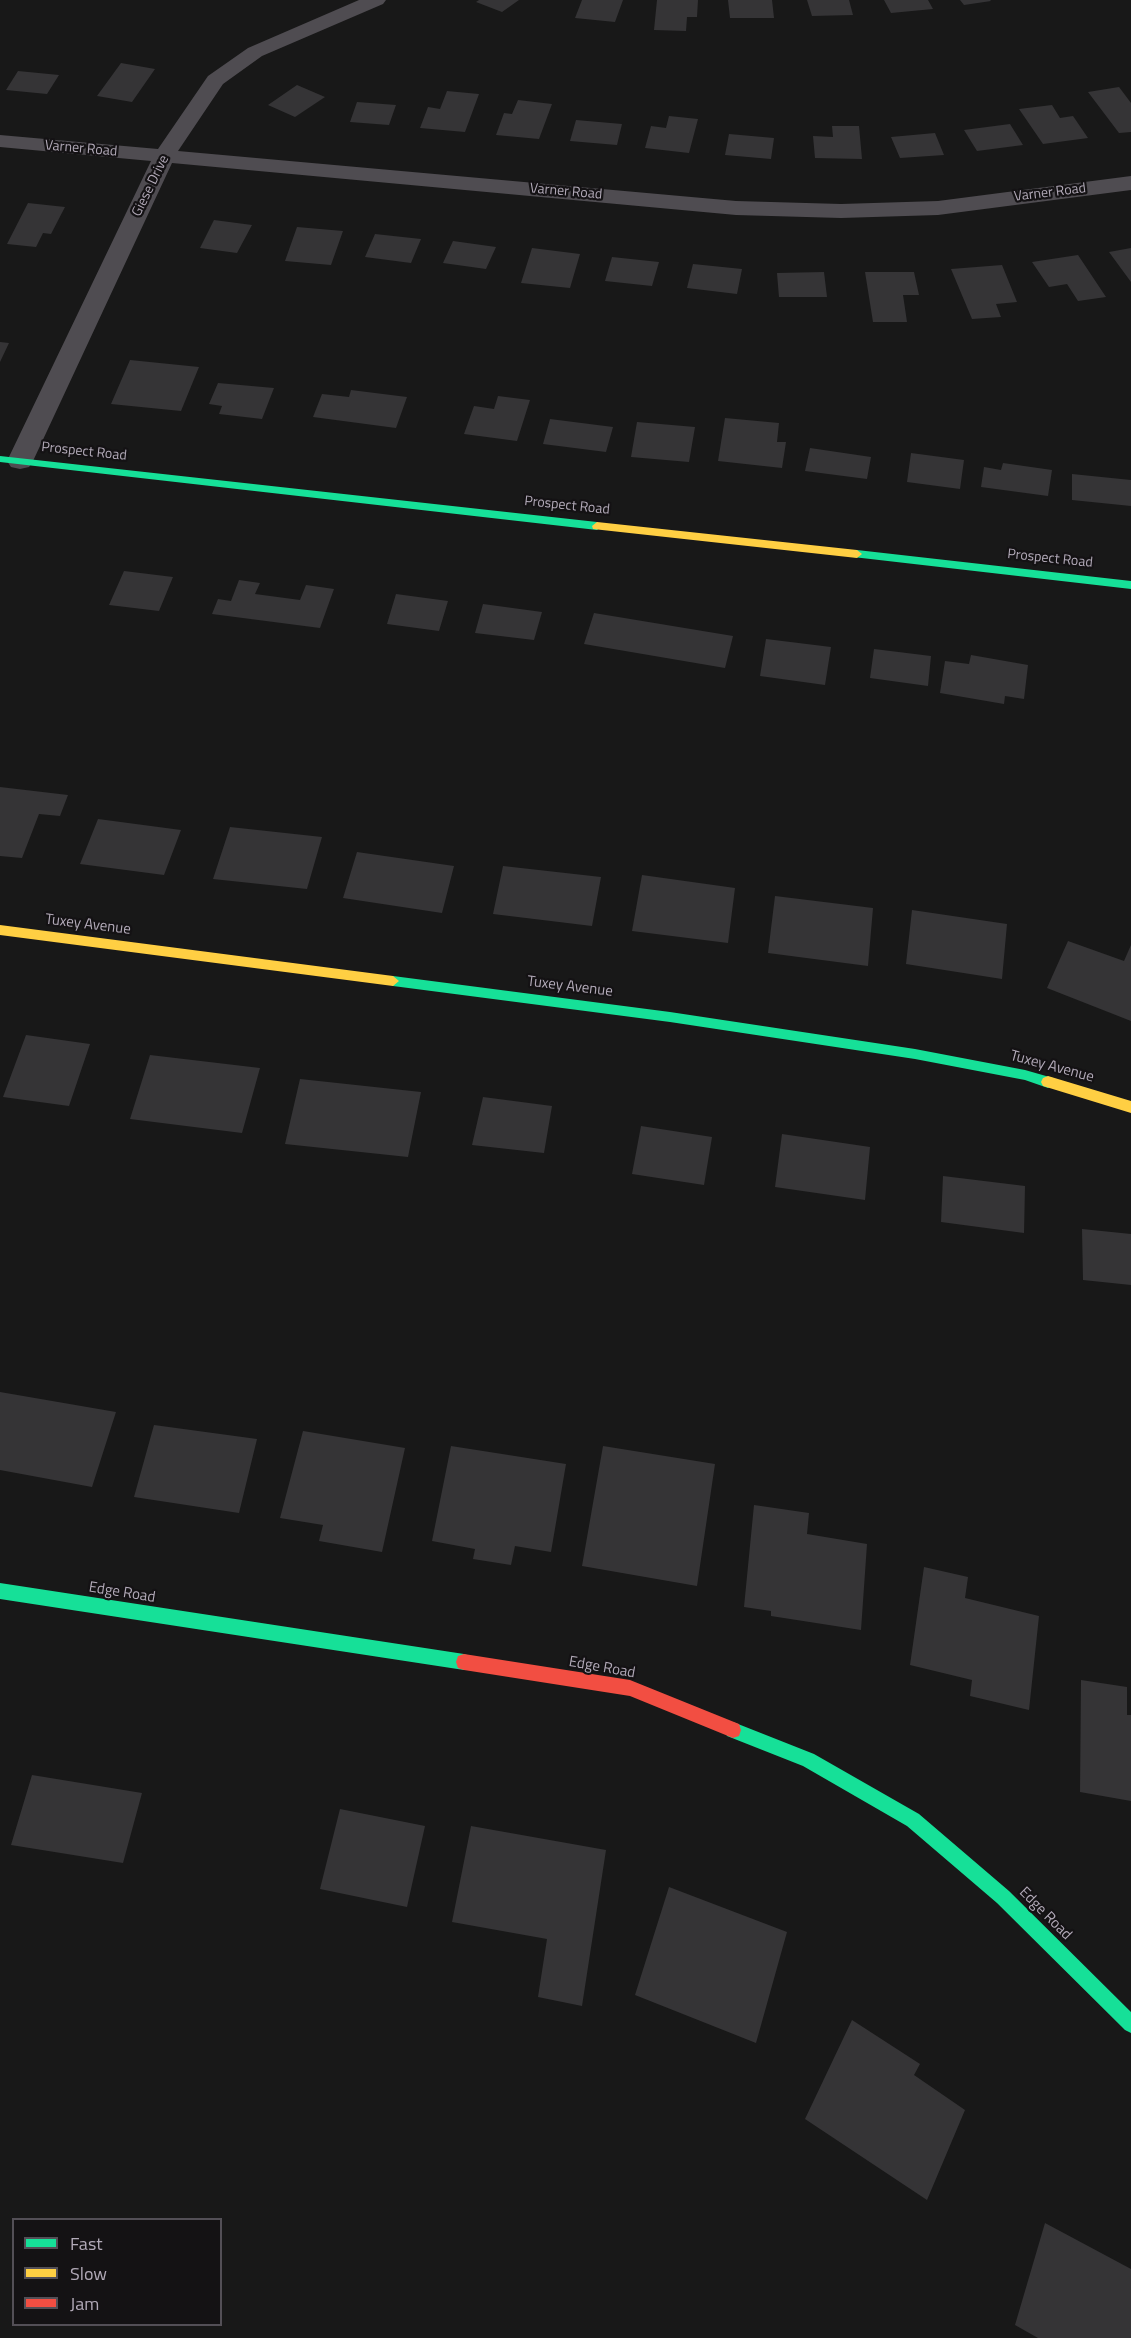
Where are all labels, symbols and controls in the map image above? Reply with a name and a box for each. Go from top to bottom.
street label: Varner Road [44,137,118,161]
street label: Giese Drive [129,153,173,219]
street label: Varner Road [529,180,603,204]
street label: Varner Road [1013,180,1087,206]
street label: Prospect Road [40,439,128,465]
street label: Prospect Road [523,493,611,519]
street label: Prospect Road [1006,546,1094,572]
street label: Tuxey Avenue [44,911,132,939]
street label: Tuxey Avenue [526,973,614,1001]
street label: Tuxey Avenue [1008,1047,1096,1087]
street label: Edge Road [87,1579,157,1607]
street label: Edge Road [567,1653,637,1683]
street label: Edge Road [1015,1884,1075,1944]
legend [12,2218,222,2326]
text: Fast [70,2230,103,2257]
text: Slow [70,2260,107,2287]
text: Jam [70,2290,99,2317]

